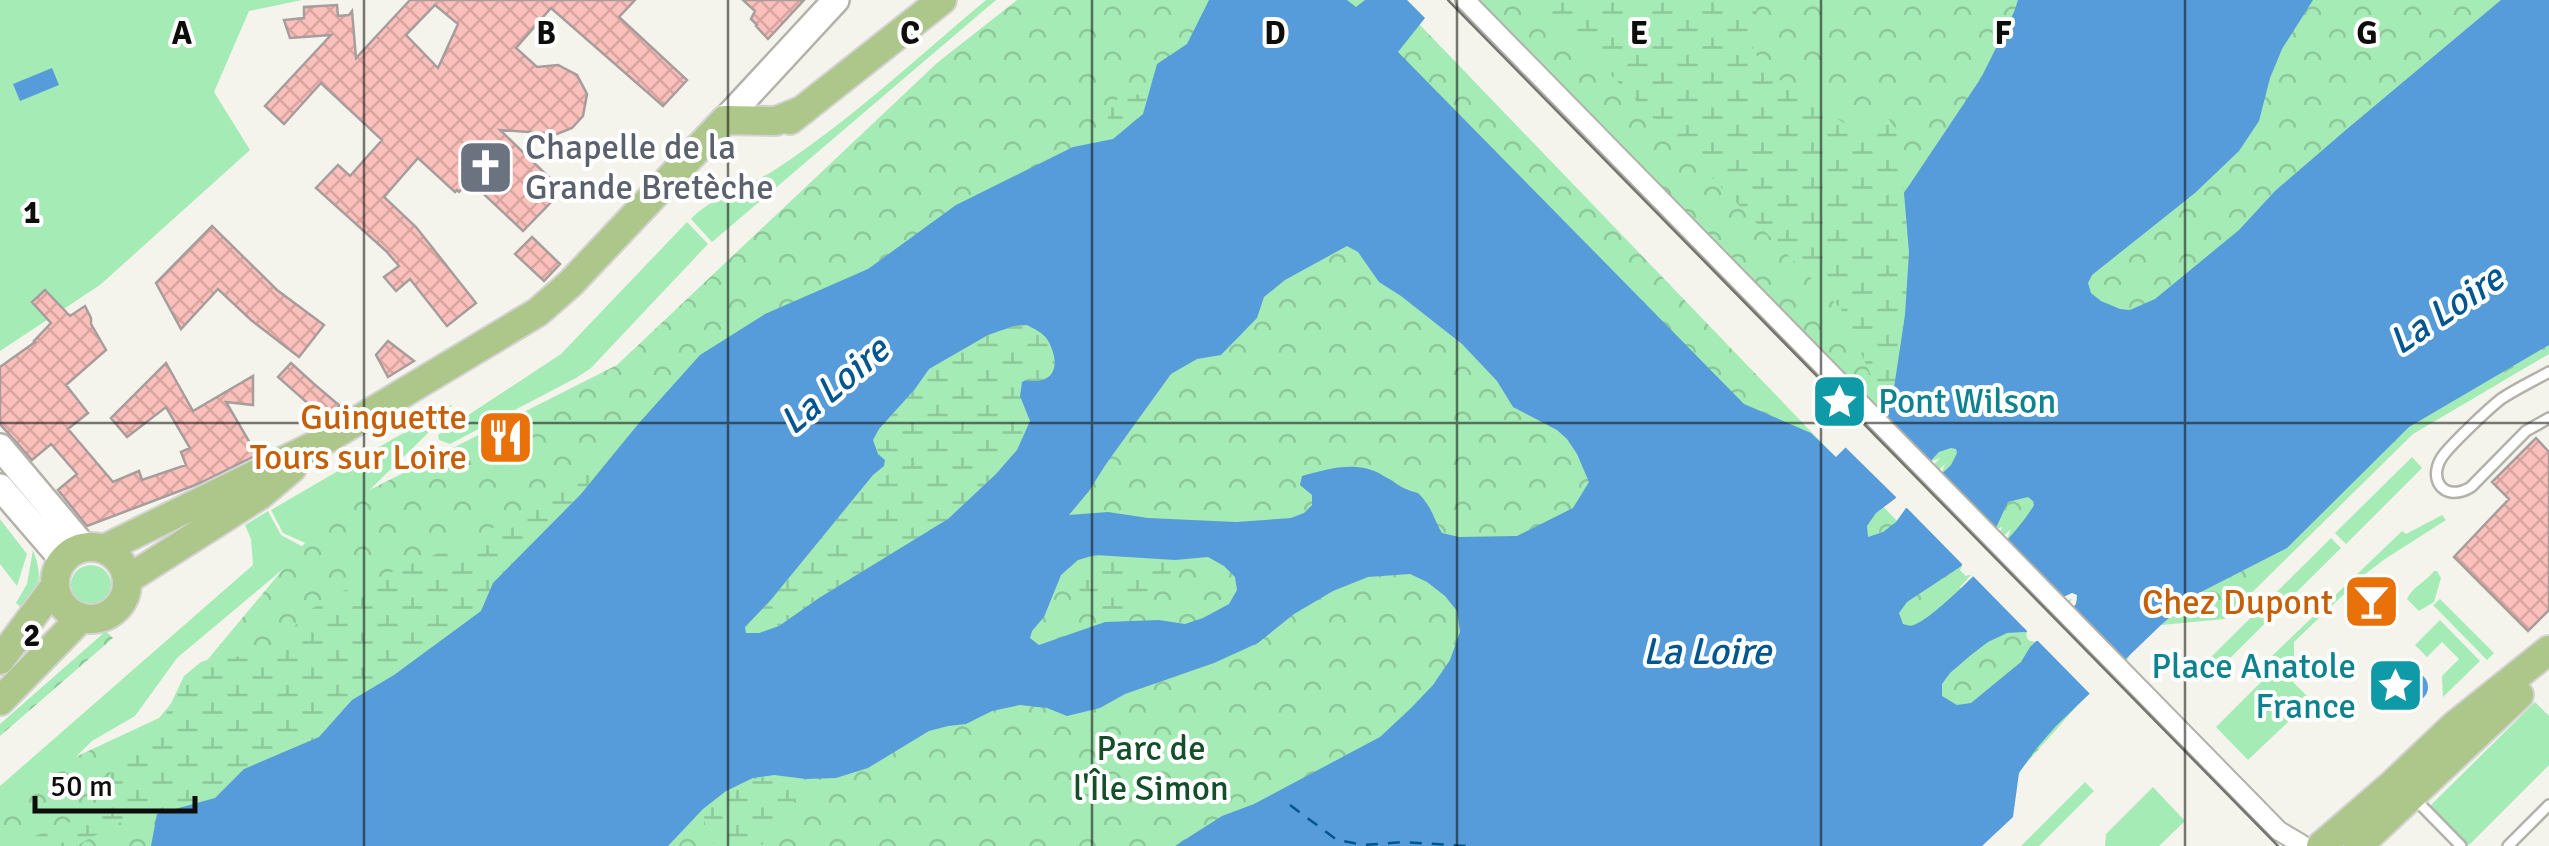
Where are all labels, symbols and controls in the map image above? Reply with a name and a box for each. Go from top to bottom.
text: A [172,14,193,53]
text: B [536,14,556,53]
text: C [900,14,920,53]
text: D [1264,14,1286,53]
text: E [1630,14,1648,53]
text: F [1994,14,2012,53]
text: G [2357,14,2377,53]
place label: Chapelle de la Grande Bretèche [525,126,774,209]
church icon: Chapelle de la Grande Bretèche [456,137,516,197]
text: 1 [23,193,41,232]
water label: La Loire [2380,253,2514,365]
water label: La Loire [770,325,900,445]
place icon: Pont Wilson [1809,371,1869,431]
place label: Pont Wilson [1878,380,2056,423]
place label: Guinguette Tours sur Loire [250,396,467,479]
restaurant icon: Guinguette Tours sur Loire [476,407,536,467]
bar icon: Chez Dupont [2342,572,2402,632]
place label: Chez Dupont [2142,581,2333,624]
text: 2 [23,616,41,655]
water label: La Loire [1643,628,1773,675]
place label: Place Anatole France [2151,645,2356,728]
place icon: Place Anatole France [2365,656,2425,716]
park label: Parc de l'Île Simon [1073,727,1229,810]
scale bar [35,751,195,813]
text: 50 m [50,768,113,805]

